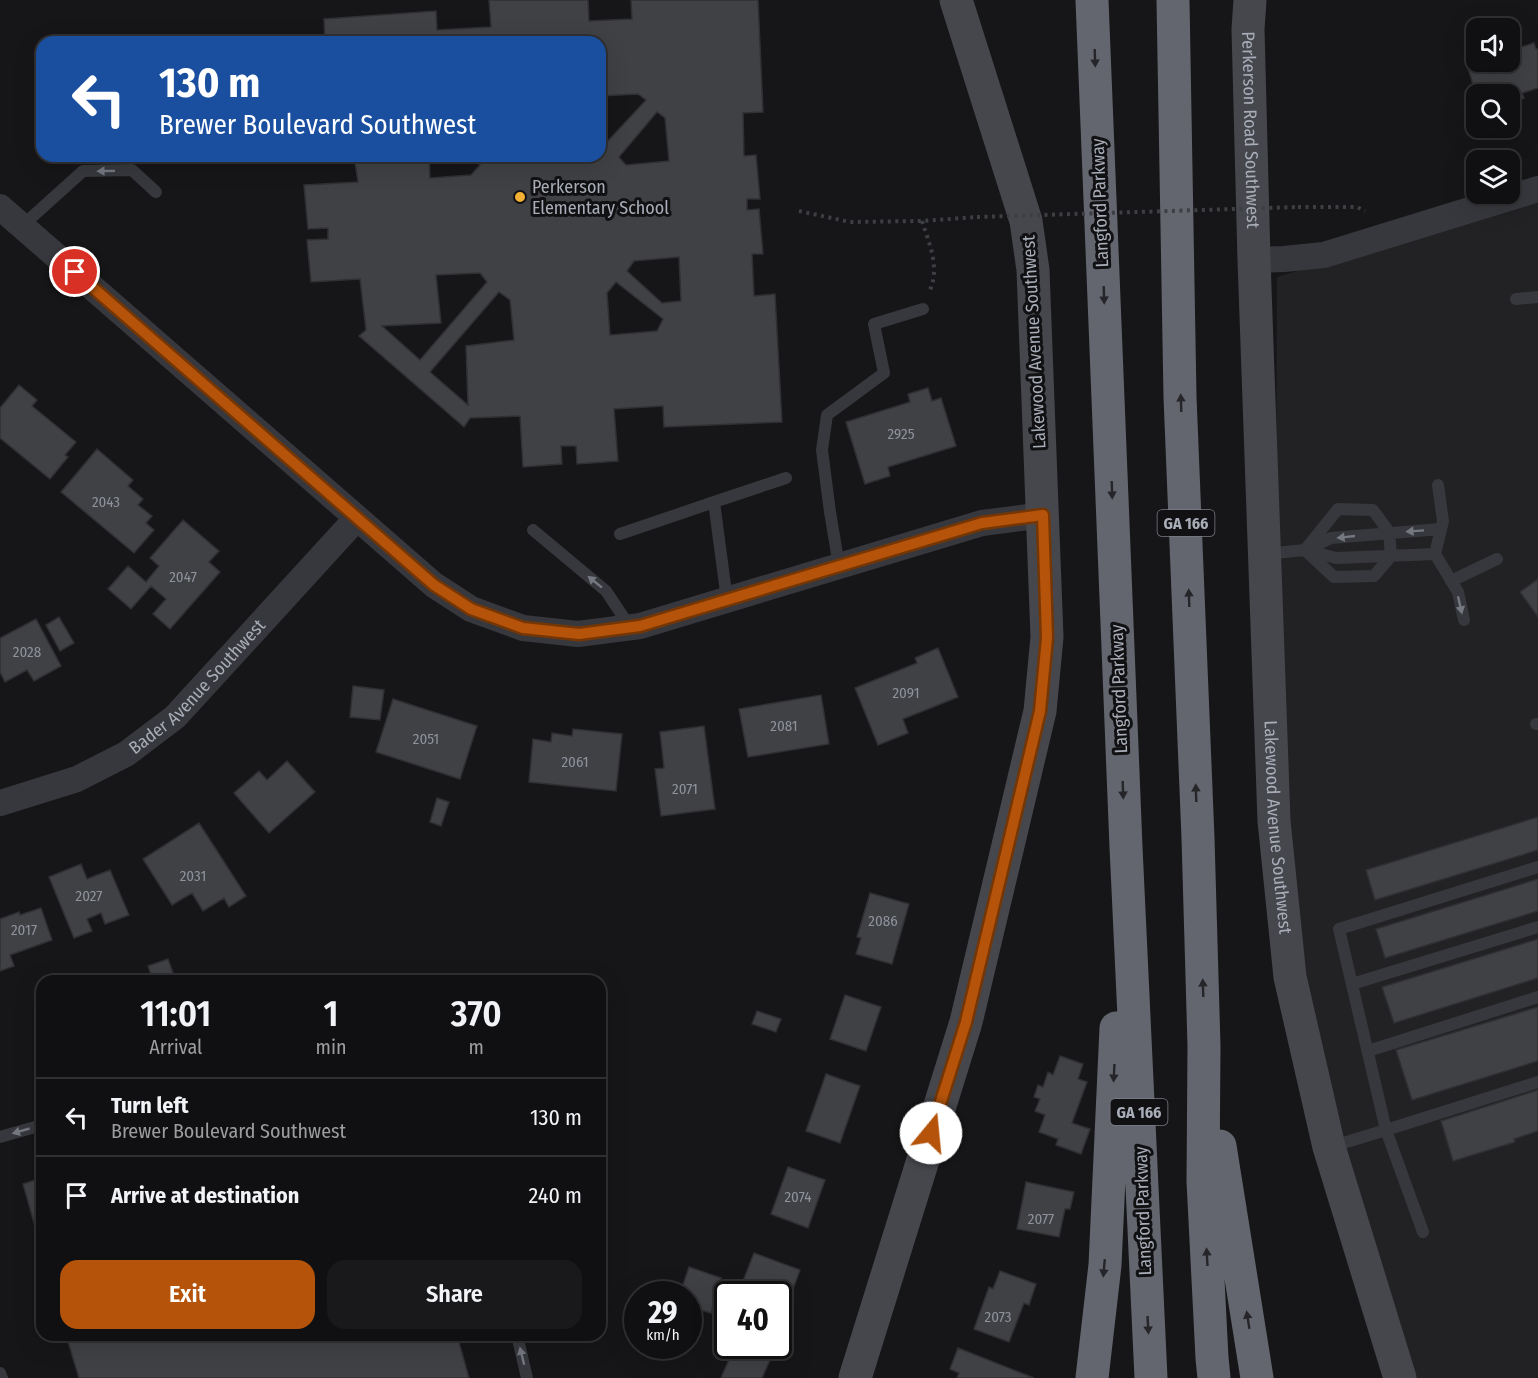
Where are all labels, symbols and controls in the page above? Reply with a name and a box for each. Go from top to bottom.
map controls [1466,18,1520,204]
button: sound [1466,18,1520,72]
street label: Perkerson Road Southwest [1237,31,1264,229]
one-way arrow [1090,49,1099,68]
text: 130 m [159,58,260,108]
icon: left [60,60,138,138]
button: search [1466,84,1520,138]
text: Brewer Boulevard Southwest [159,109,476,141]
street label: Langford Parkway [1087,138,1113,268]
button: layers [1466,150,1520,204]
one-way arrow [96,166,115,176]
place label: Perkerson Elementary School [532,176,669,219]
marker: Perkerson Elementary School [513,190,527,204]
street label: Lakewood Avenue Southwest [1017,234,1051,450]
pin [49,246,100,297]
icon: arrive [58,255,91,288]
one-way arrow [1099,286,1109,305]
one-way arrow [1176,394,1185,413]
house number: 2925 [887,425,915,443]
one-way arrow [1107,481,1116,500]
house number: 2043 [92,493,120,511]
road number: GA 166 [1158,510,1214,536]
one-way arrow [1406,526,1425,536]
one-way arrow [1336,532,1355,542]
house number: 2047 [169,568,197,586]
one-way arrow [587,575,603,588]
one-way arrow [1184,589,1193,608]
one-way arrow [1456,596,1466,614]
street label: Bader Avenue Southwest [125,614,270,759]
street label: Langford Parkway [1106,624,1132,754]
house number: 2028 [13,643,41,661]
house number: 2091 [892,684,920,702]
house number: 2081 [770,717,798,735]
street label: Lakewood Avenue Southwest [1259,720,1297,935]
house number: 2051 [413,730,439,748]
house number: 2061 [561,753,589,771]
house number: 2071 [672,780,698,798]
one-way arrow [1119,780,1128,799]
one-way arrow [1192,783,1201,802]
house number: 2031 [180,867,206,885]
house number: 2027 [76,887,102,905]
house number: 2086 [868,912,898,930]
house number: 2017 [11,921,37,939]
one-way arrow [1198,978,1207,997]
text: 11:01 [140,992,211,1036]
text: 1 [324,992,339,1036]
text: 370 [451,992,502,1036]
text: Arrival [149,1035,202,1059]
text: min [316,1035,347,1059]
text: m [469,1035,484,1059]
one-way arrow [1110,1063,1119,1082]
text: Turn left [111,1092,189,1119]
road number: GA 166 [1110,1099,1168,1125]
icon: left [60,1101,93,1134]
position arrow [899,1101,963,1165]
text: 130 m [530,1104,582,1131]
text: Brewer Boulevard Southwest [111,1119,346,1143]
one-way arrow [12,1127,30,1136]
street label: Langford Parkway [1130,1146,1156,1276]
icon: arrive [60,1179,93,1212]
text: Arrive at destination [111,1182,299,1209]
text: 240 m [529,1182,582,1209]
house number: 2074 [784,1188,812,1206]
house number: 2077 [1028,1210,1054,1228]
one-way arrow [1203,1247,1212,1266]
one-way arrow [1099,1258,1109,1277]
button: Exit [60,1260,315,1329]
button: Share [327,1260,582,1329]
speed limit sign: 40 [714,1281,792,1359]
text: 29 [648,1295,678,1331]
house number: 2073 [985,1308,1012,1326]
one-way arrow [1243,1311,1252,1330]
one-way arrow [1143,1315,1152,1334]
text: km/h [646,1326,680,1344]
one-way arrow [517,1347,526,1365]

